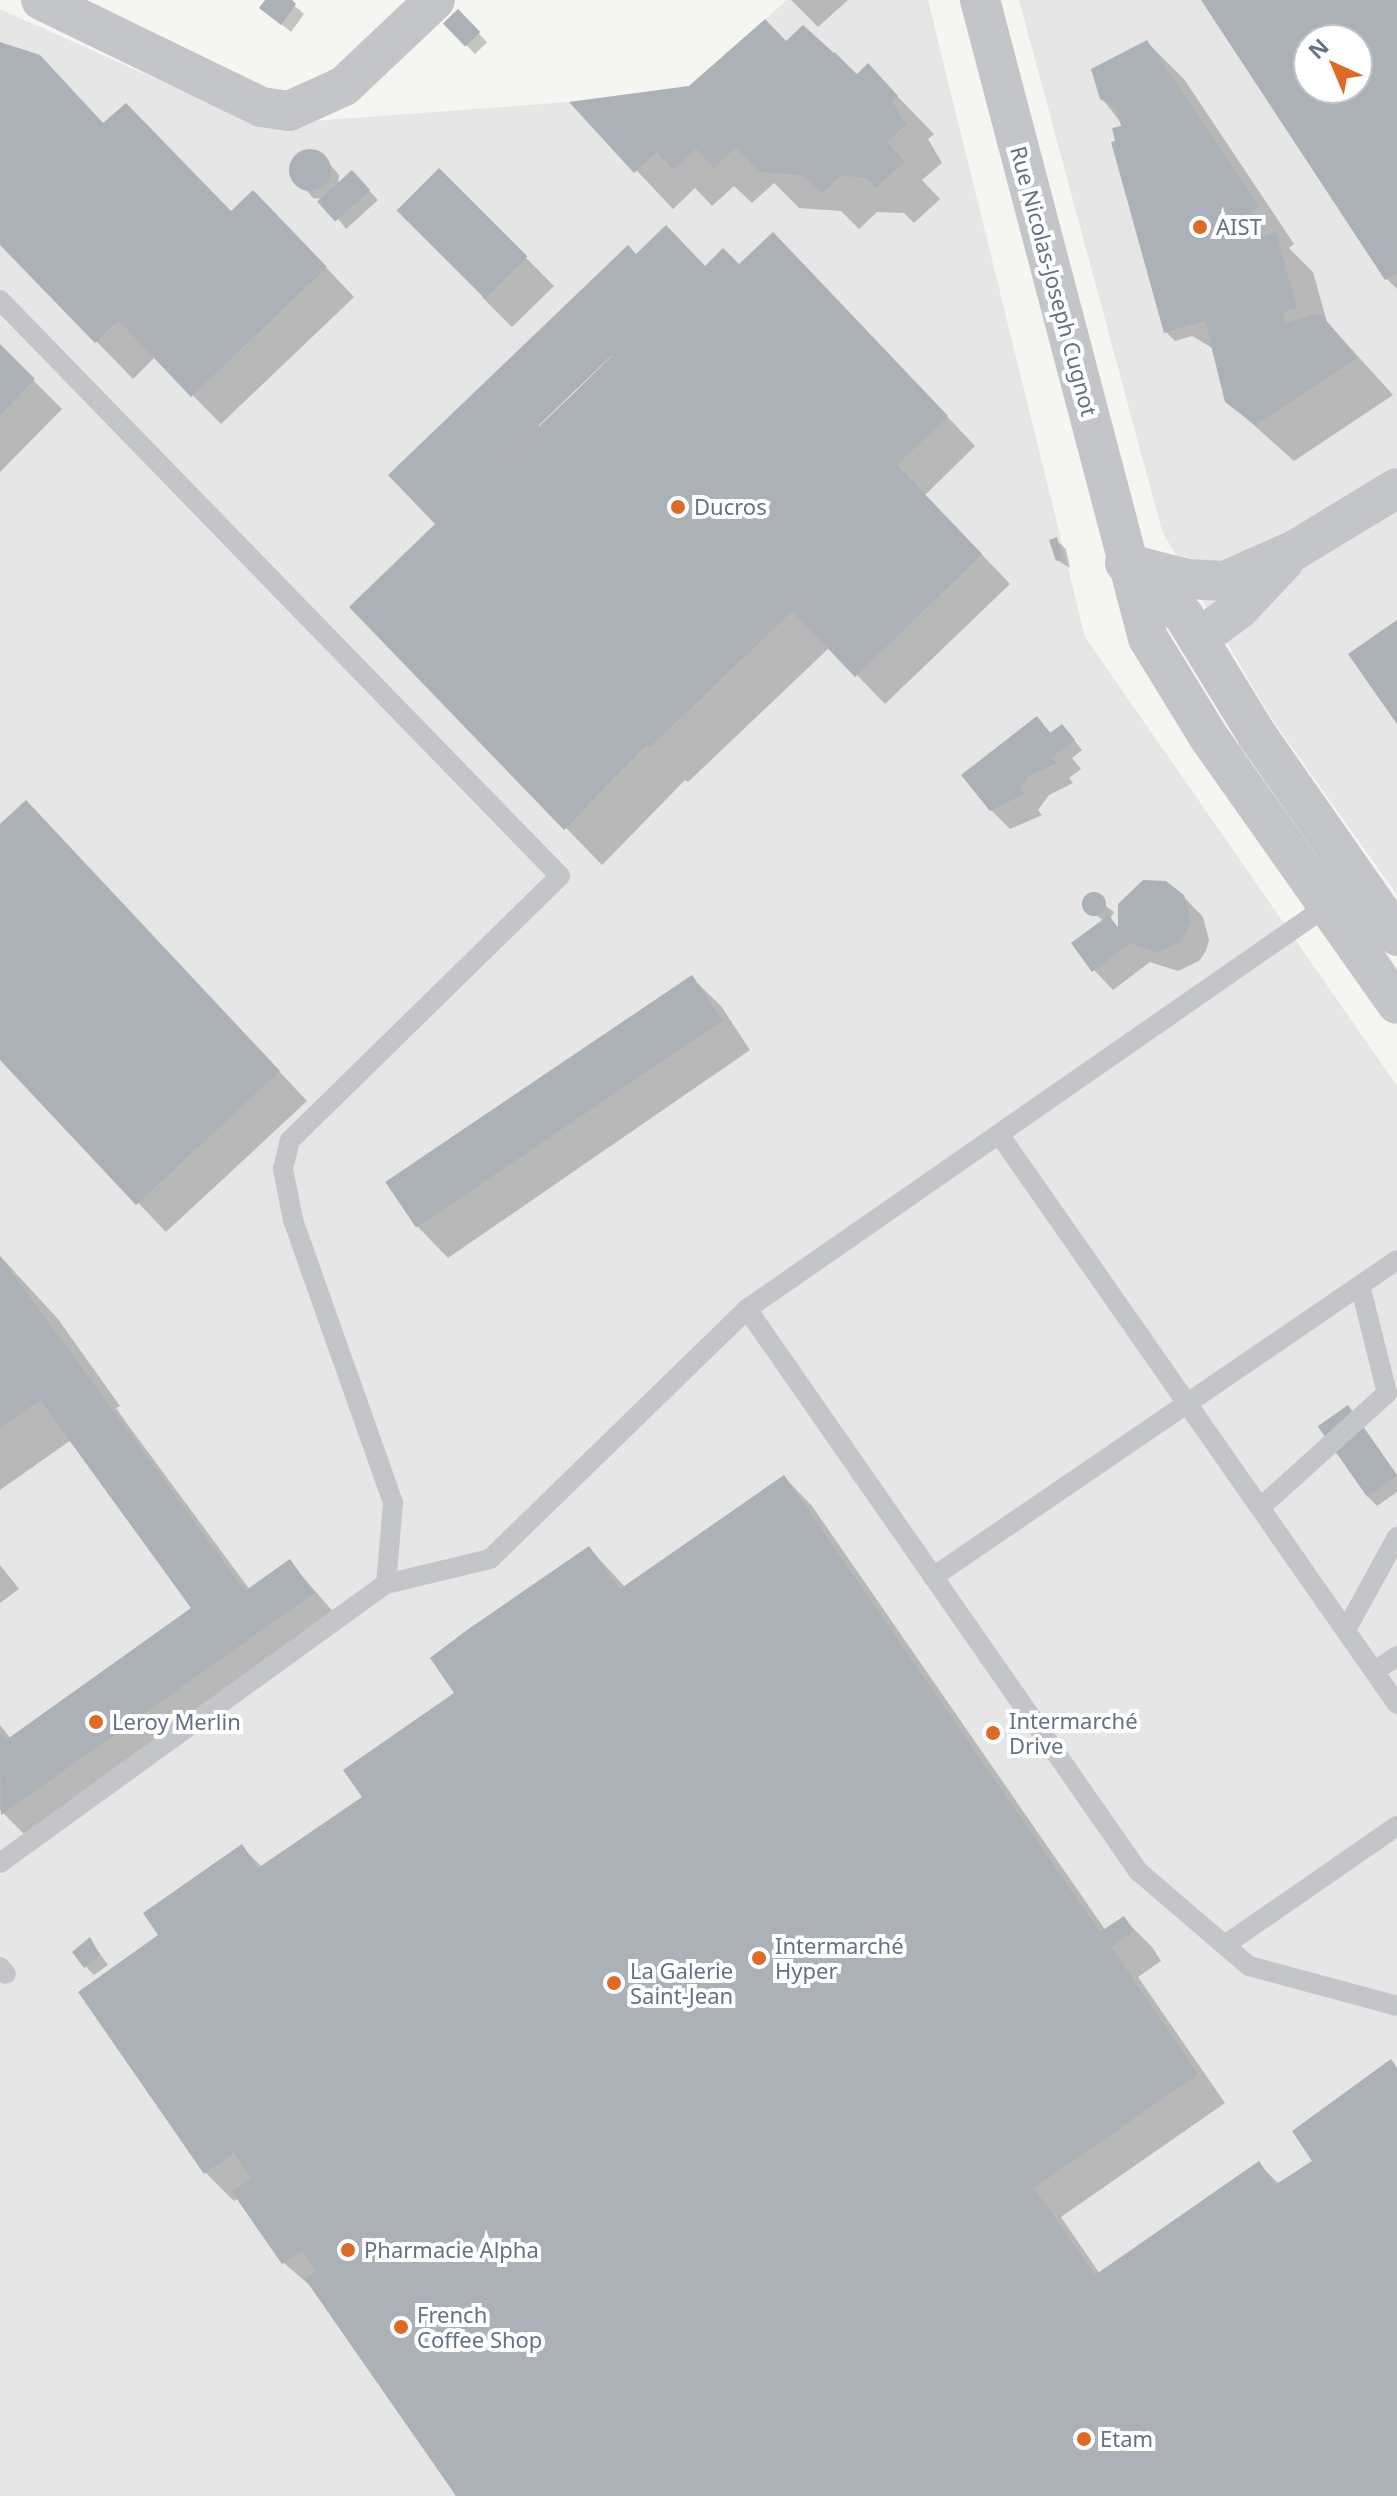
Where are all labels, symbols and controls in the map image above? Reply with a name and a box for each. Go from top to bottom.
north arrow [1293,24,1373,104]
text: N [1301,31,1335,65]
street label: Rue Nicolas-Joseph Cugnot [1005,143,1103,419]
place label: AIST [1216,214,1262,240]
marker: AIST [1191,218,1209,236]
place label: Ducros [694,494,767,520]
marker: Ducros [669,498,687,516]
place label: Intermarché Drive [1009,1707,1138,1758]
place label: Leroy Merlin [112,1709,241,1735]
marker: Leroy Merlin [87,1713,105,1731]
marker: Intermarché Drive [984,1724,1002,1742]
place label: Intermarché Hyper [775,1932,904,1984]
marker: Intermarché Hyper [750,1949,768,1967]
place label: La Galerie Saint-Jean [630,1957,733,2008]
marker: La Galerie Saint-Jean [605,1974,623,1992]
place label: Pharmacie Alpha [364,2237,539,2263]
marker: Pharmacie Alpha [339,2241,357,2259]
place label: French Coffee Shop [417,2301,542,2352]
marker: French Coffee Shop [392,2318,410,2336]
place label: Etam [1100,2426,1153,2452]
marker: Etam [1075,2430,1093,2448]

